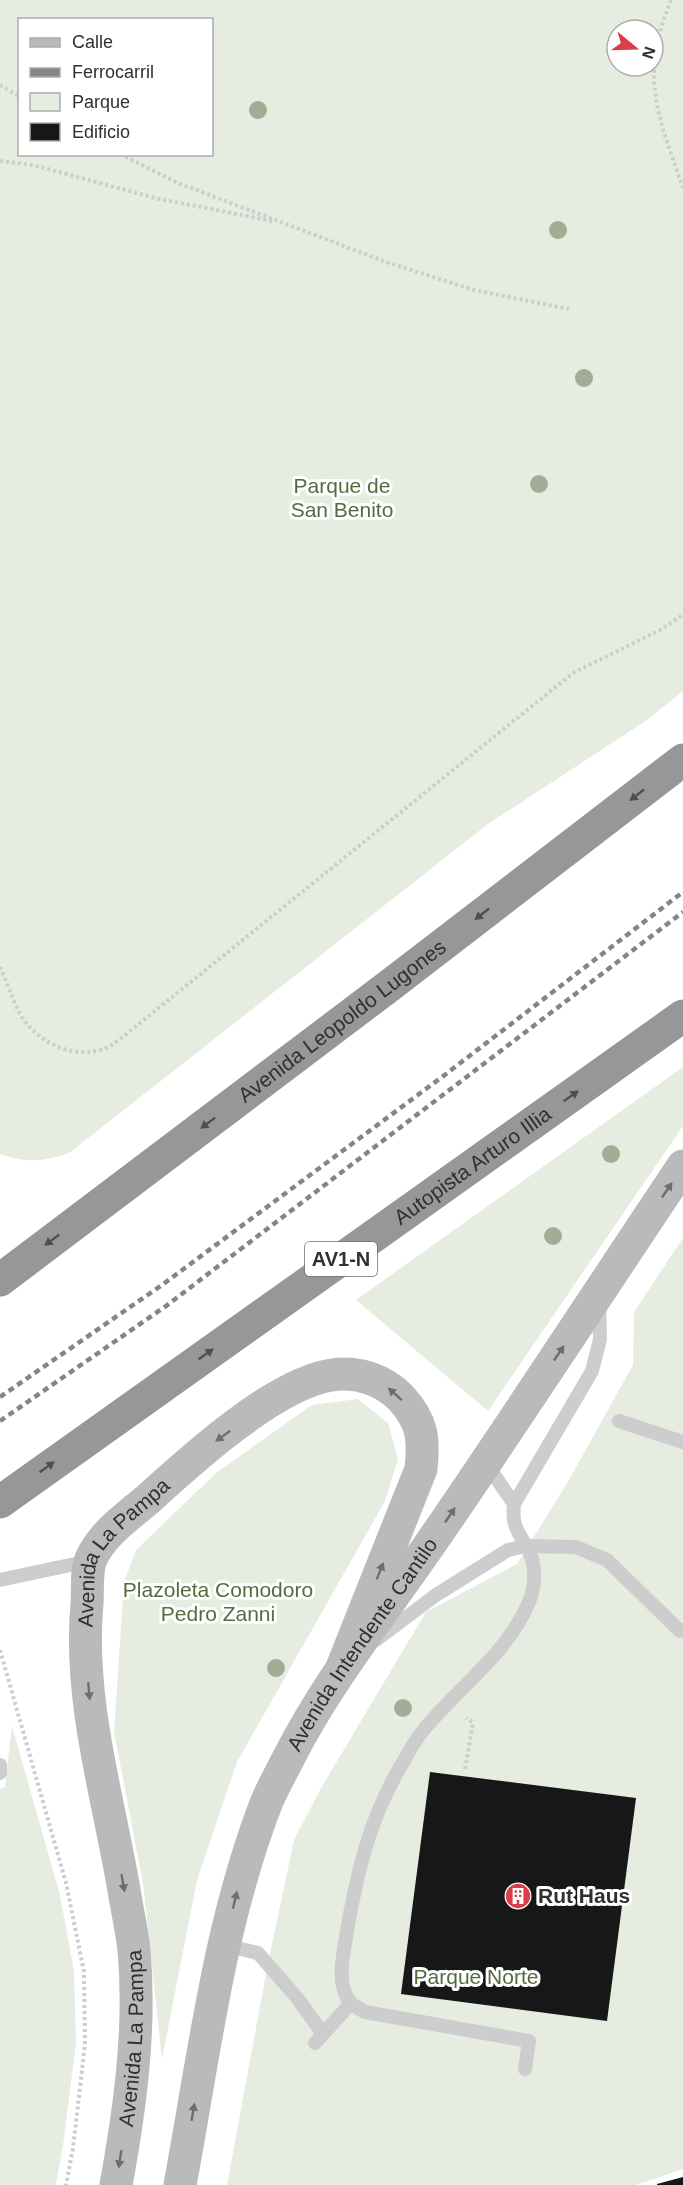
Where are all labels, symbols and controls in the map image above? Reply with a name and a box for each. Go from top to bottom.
legend [18,18,213,156]
north arrow [605,18,665,78]
text: Calle [72,32,113,52]
text: N [639,44,659,61]
text: Ferrocarril [72,62,154,82]
text: Parque [72,92,130,112]
text: Edificio [72,122,130,142]
park label: Parque de San Benito [291,474,393,521]
one-way arrow [629,789,644,801]
one-way arrow [474,908,490,920]
street label: Avenida Leopoldo Lugones [234,935,450,1107]
one-way arrow [562,1090,578,1102]
street label: Autopista Arturo Illia [389,1102,555,1229]
one-way arrow [200,1116,216,1129]
one-way arrow [661,1182,672,1199]
one-way arrow [45,1234,60,1246]
road number: AV1-N [305,1242,377,1276]
one-way arrow [553,1344,564,1361]
one-way arrow [198,1348,214,1360]
one-way arrow [388,1387,403,1400]
one-way arrow [216,1430,232,1442]
one-way arrow [40,1462,55,1474]
street label: Avenida La Pampa [74,1473,174,1628]
one-way arrow [444,1507,456,1523]
street label: Avenida Intendente Cantilo [282,1533,442,1755]
one-way arrow [376,1562,385,1580]
park label: Plazoleta Comodoro Pedro Zanni [123,1578,313,1625]
one-way arrow [84,1681,94,1700]
one-way arrow [118,1873,127,1892]
building icon: Rut Haus [503,1881,533,1911]
place label: Rut Haus [538,1884,630,1907]
one-way arrow [230,1891,240,1909]
street label: Avenida La Pampa [114,1949,147,2128]
park label: Parque Norte [414,1965,538,1988]
one-way arrow [189,2102,198,2121]
one-way arrow [116,2150,125,2169]

